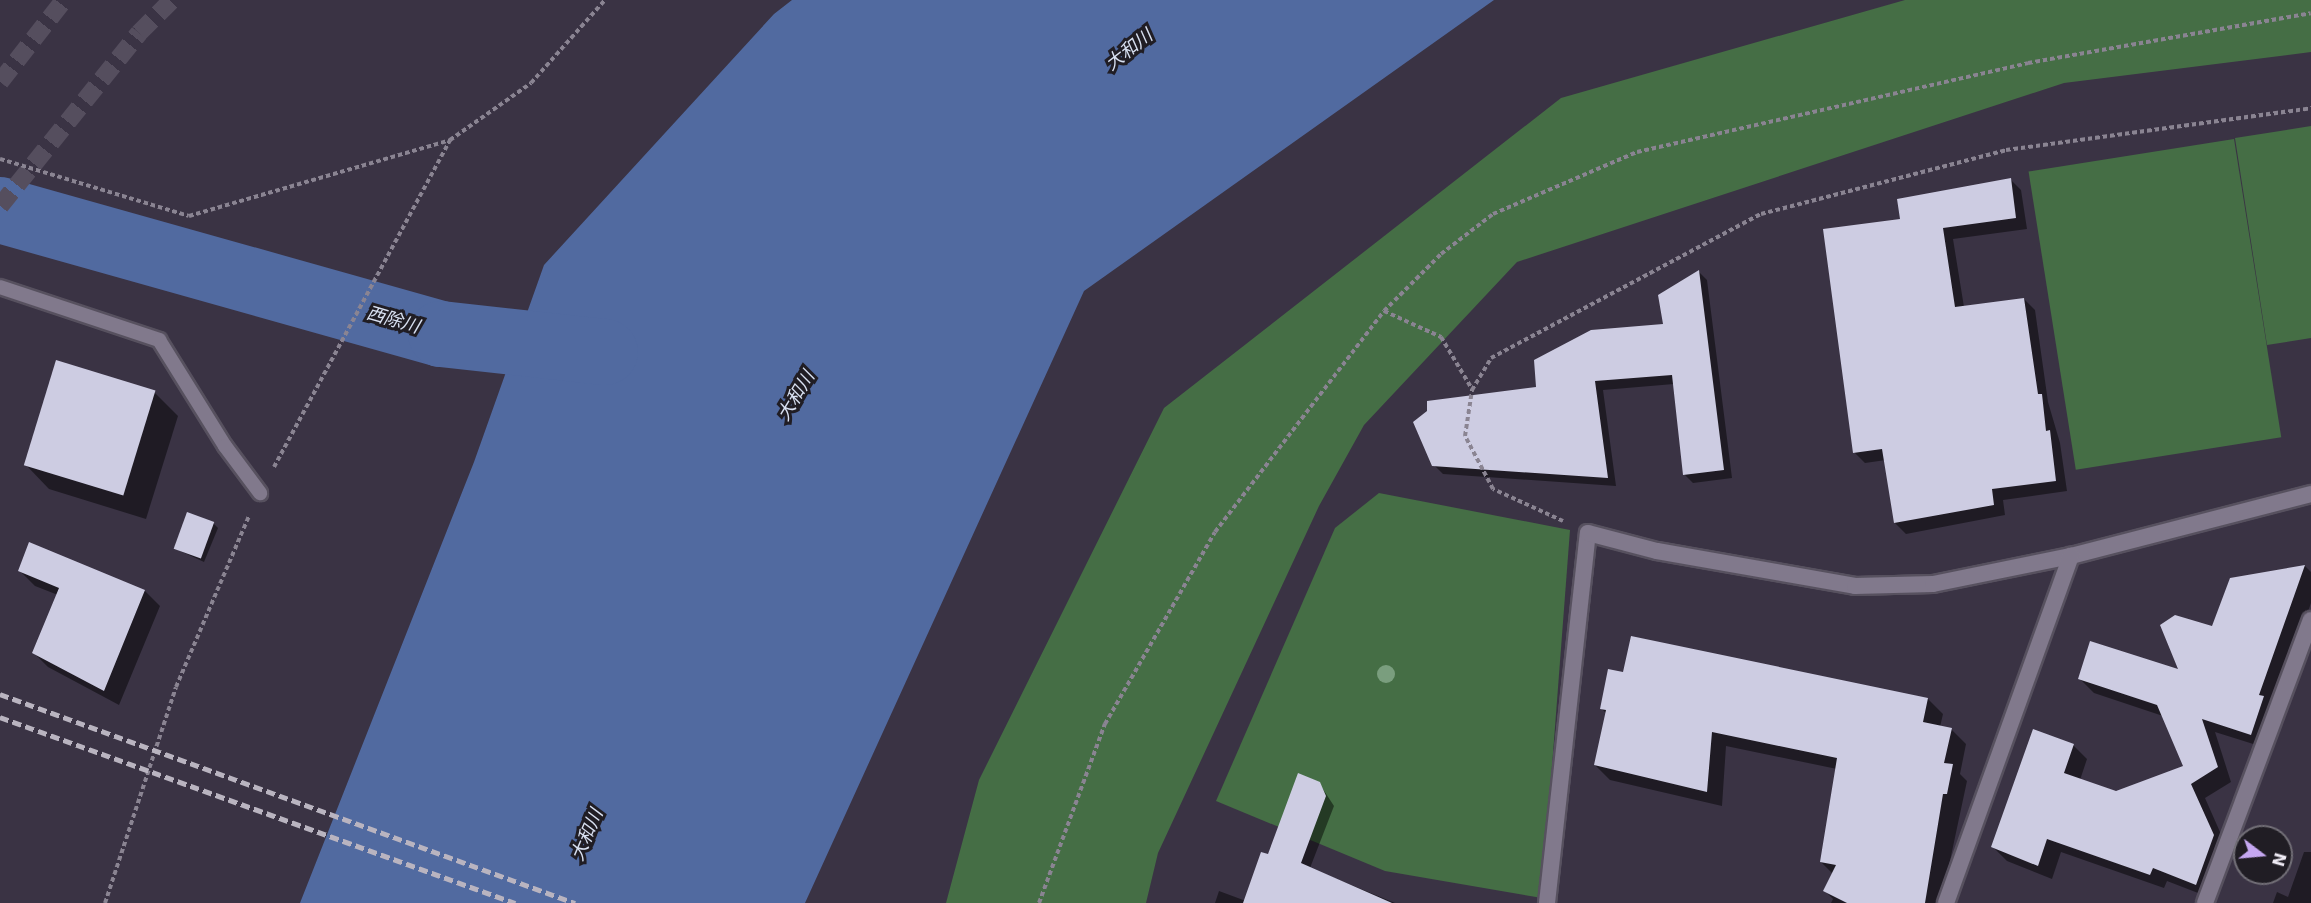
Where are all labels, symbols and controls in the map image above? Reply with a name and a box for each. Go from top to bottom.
water label: 大和川 [1101,25,1157,75]
water label: 西除川 [364,302,422,338]
water label: 大和川 [773,367,819,425]
water label: 大和川 [567,806,607,864]
north arrow [2233,825,2293,885]
text: N [2268,850,2290,869]

